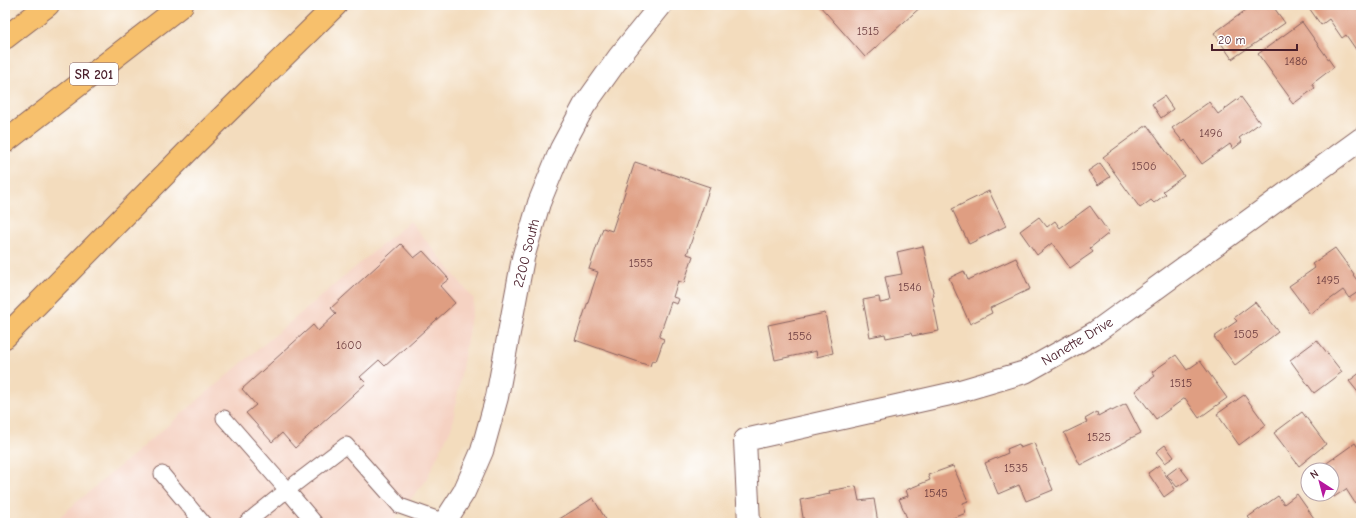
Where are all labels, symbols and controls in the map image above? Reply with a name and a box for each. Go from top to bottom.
house number: 1515 [857,24,879,38]
scale bar [1212,26,1297,52]
text: 20 m [1218,33,1246,47]
house number: 1486 [1284,54,1308,68]
road number: SR 201 [70,63,118,85]
house number: 1496 [1199,126,1223,140]
house number: 1506 [1131,159,1157,173]
street label: 2200 South [510,217,543,289]
house number: 1555 [629,256,653,270]
house number: 1495 [1316,273,1340,287]
house number: 1546 [898,280,922,294]
street label: Nanette Drive [1038,313,1116,369]
house number: 1505 [1233,327,1259,341]
house number: 1556 [788,329,812,343]
house number: 1600 [336,338,362,352]
house number: 1515 [1170,376,1192,390]
house number: 1525 [1087,430,1111,444]
house number: 1535 [1004,461,1028,475]
north arrow [1300,462,1340,502]
text: N [1308,467,1321,482]
house number: 1545 [924,486,948,500]

